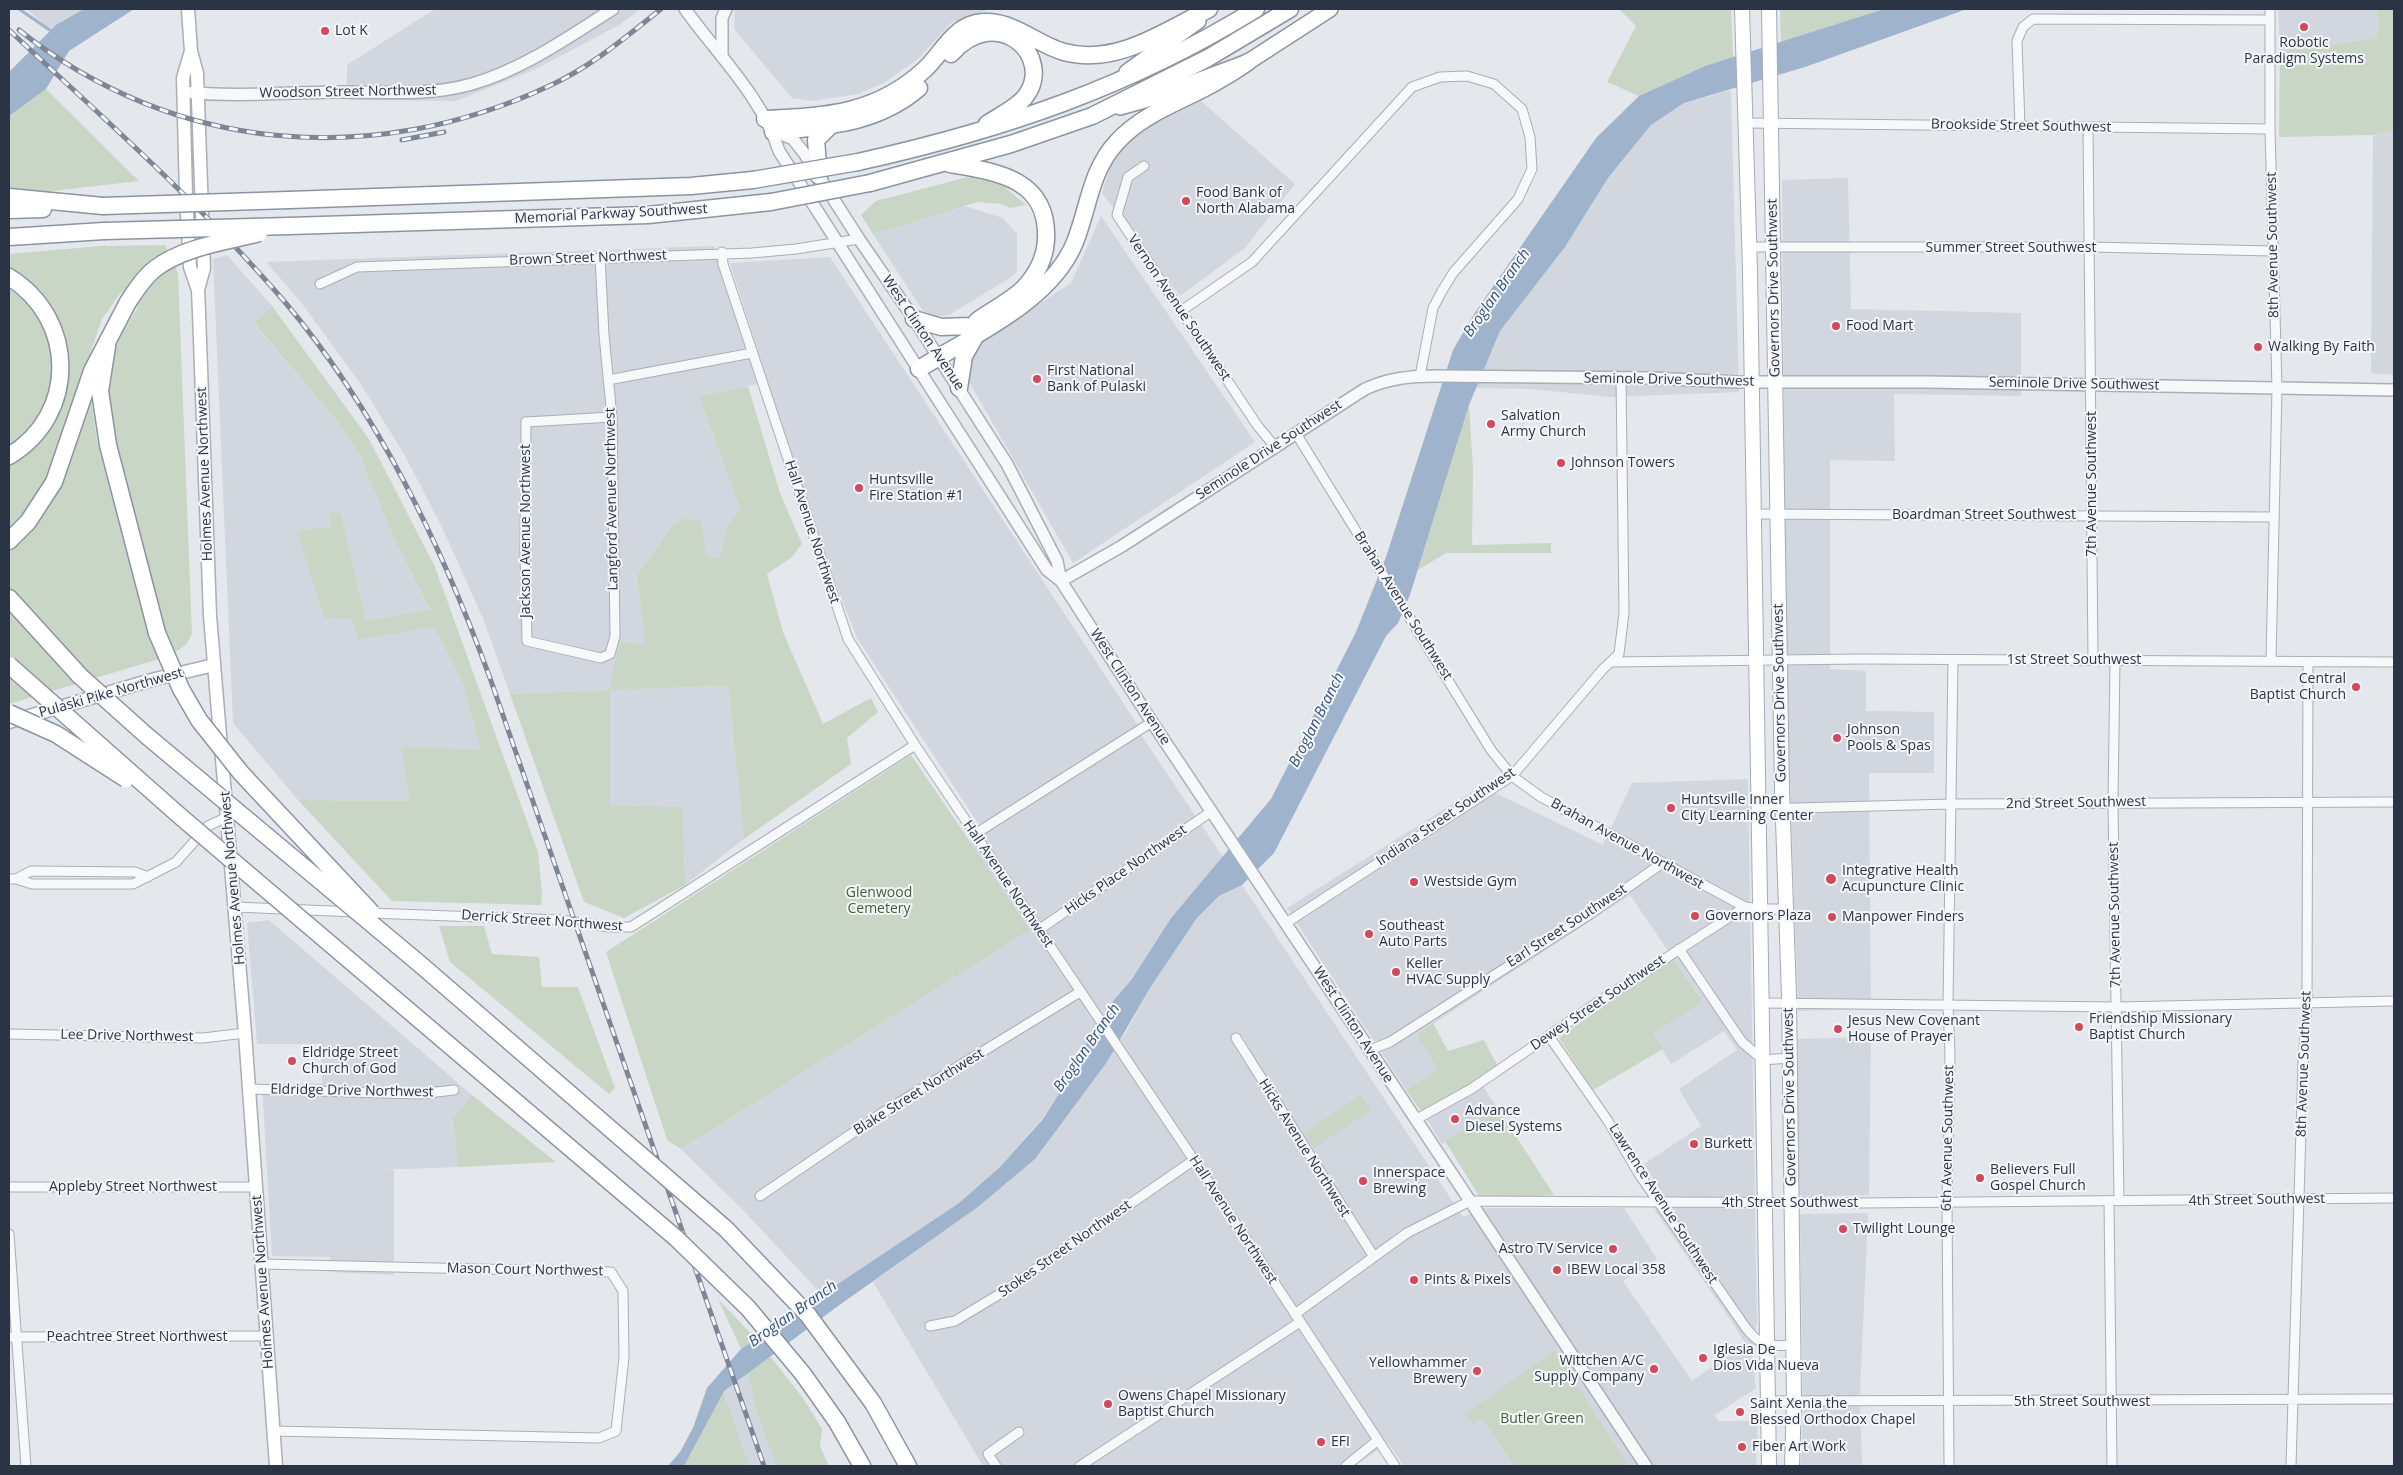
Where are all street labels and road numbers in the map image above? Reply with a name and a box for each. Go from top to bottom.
street label: Woodson Street Northwest [259,82,437,102]
street label: Brookside Street Southwest [1931,116,2111,136]
street label: 8th Avenue Southwest [2263,172,2283,318]
street label: Governors Drive Southwest [1764,198,1784,378]
street label: Memorial Parkway Southwest [514,201,708,227]
street label: Vernon Avenue Southwest [1124,232,1234,384]
street label: Summer Street Southwest [1926,240,2096,256]
street label: Brown Street Northwest [509,247,667,269]
street label: West Clinton Avenue [878,272,968,394]
street label: Seminole Drive Southwest [1584,370,1754,390]
street label: Seminole Drive Southwest [1989,374,2159,394]
street label: Holmes Avenue Northwest [194,387,216,561]
street label: Seminole Drive Southwest [1193,396,1345,504]
street label: Langford Avenue Northwest [602,407,622,591]
street label: 7th Avenue Southwest [2084,411,2100,557]
street label: Jackson Avenue Northwest [518,444,534,618]
street label: Hall Avenue Northwest [781,458,843,606]
street label: Boardman Street Southwest [1892,507,2076,523]
street label: Brahan Avenue Southwest [1350,529,1456,683]
street label: Governors Drive Southwest [1770,603,1790,783]
street label: West Clinton Avenue [1086,626,1174,748]
street label: 1st Street Southwest [2007,652,2141,668]
street label: Pulaski Pike Northwest [37,664,185,722]
street label: Indiana Street Southwest [1373,764,1519,870]
street label: Holmes Avenue Northwest [217,790,249,966]
street label: 2nd Street Southwest [2006,793,2146,813]
street label: Brahan Avenue Northwest [1548,795,1706,893]
street label: Hall Avenue Northwest [959,817,1057,951]
street label: Hicks Place Northwest [1062,822,1190,918]
street label: 7th Avenue Southwest [2105,842,2125,988]
street label: Earl Street Southwest [1504,881,1630,971]
street label: Derrick Street Northwest [461,907,623,935]
street label: Dewey Street Southwest [1527,952,1669,1054]
street label: West Clinton Avenue [1309,964,1397,1086]
street label: 8th Avenue Southwest [2293,991,2315,1137]
street label: Governors Drive Southwest [1780,1007,1800,1187]
street label: Lee Drive Northwest [60,1026,194,1046]
street label: Blake Street Northwest [851,1045,987,1139]
street label: 6th Avenue Southwest [1938,1065,1958,1211]
street label: Hicks Avenue Northwest [1255,1076,1353,1220]
street label: Eldridge Drive Northwest [270,1081,434,1101]
street label: Lawrence Avenue Southwest [1605,1121,1721,1287]
street label: Hall Avenue Northwest [1185,1153,1281,1287]
street label: Appleby Street Northwest [49,1179,217,1195]
street label: 4th Street Southwest [2189,1190,2325,1210]
street label: Holmes Avenue Northwest [249,1194,277,1370]
street label: 4th Street Southwest [1722,1195,1858,1211]
street label: Stokes Street Northwest [995,1197,1135,1301]
street label: Mason Court Northwest [447,1260,603,1280]
street label: Peachtree Street Northwest [47,1329,227,1345]
street label: 5th Street Southwest [2014,1394,2150,1410]

